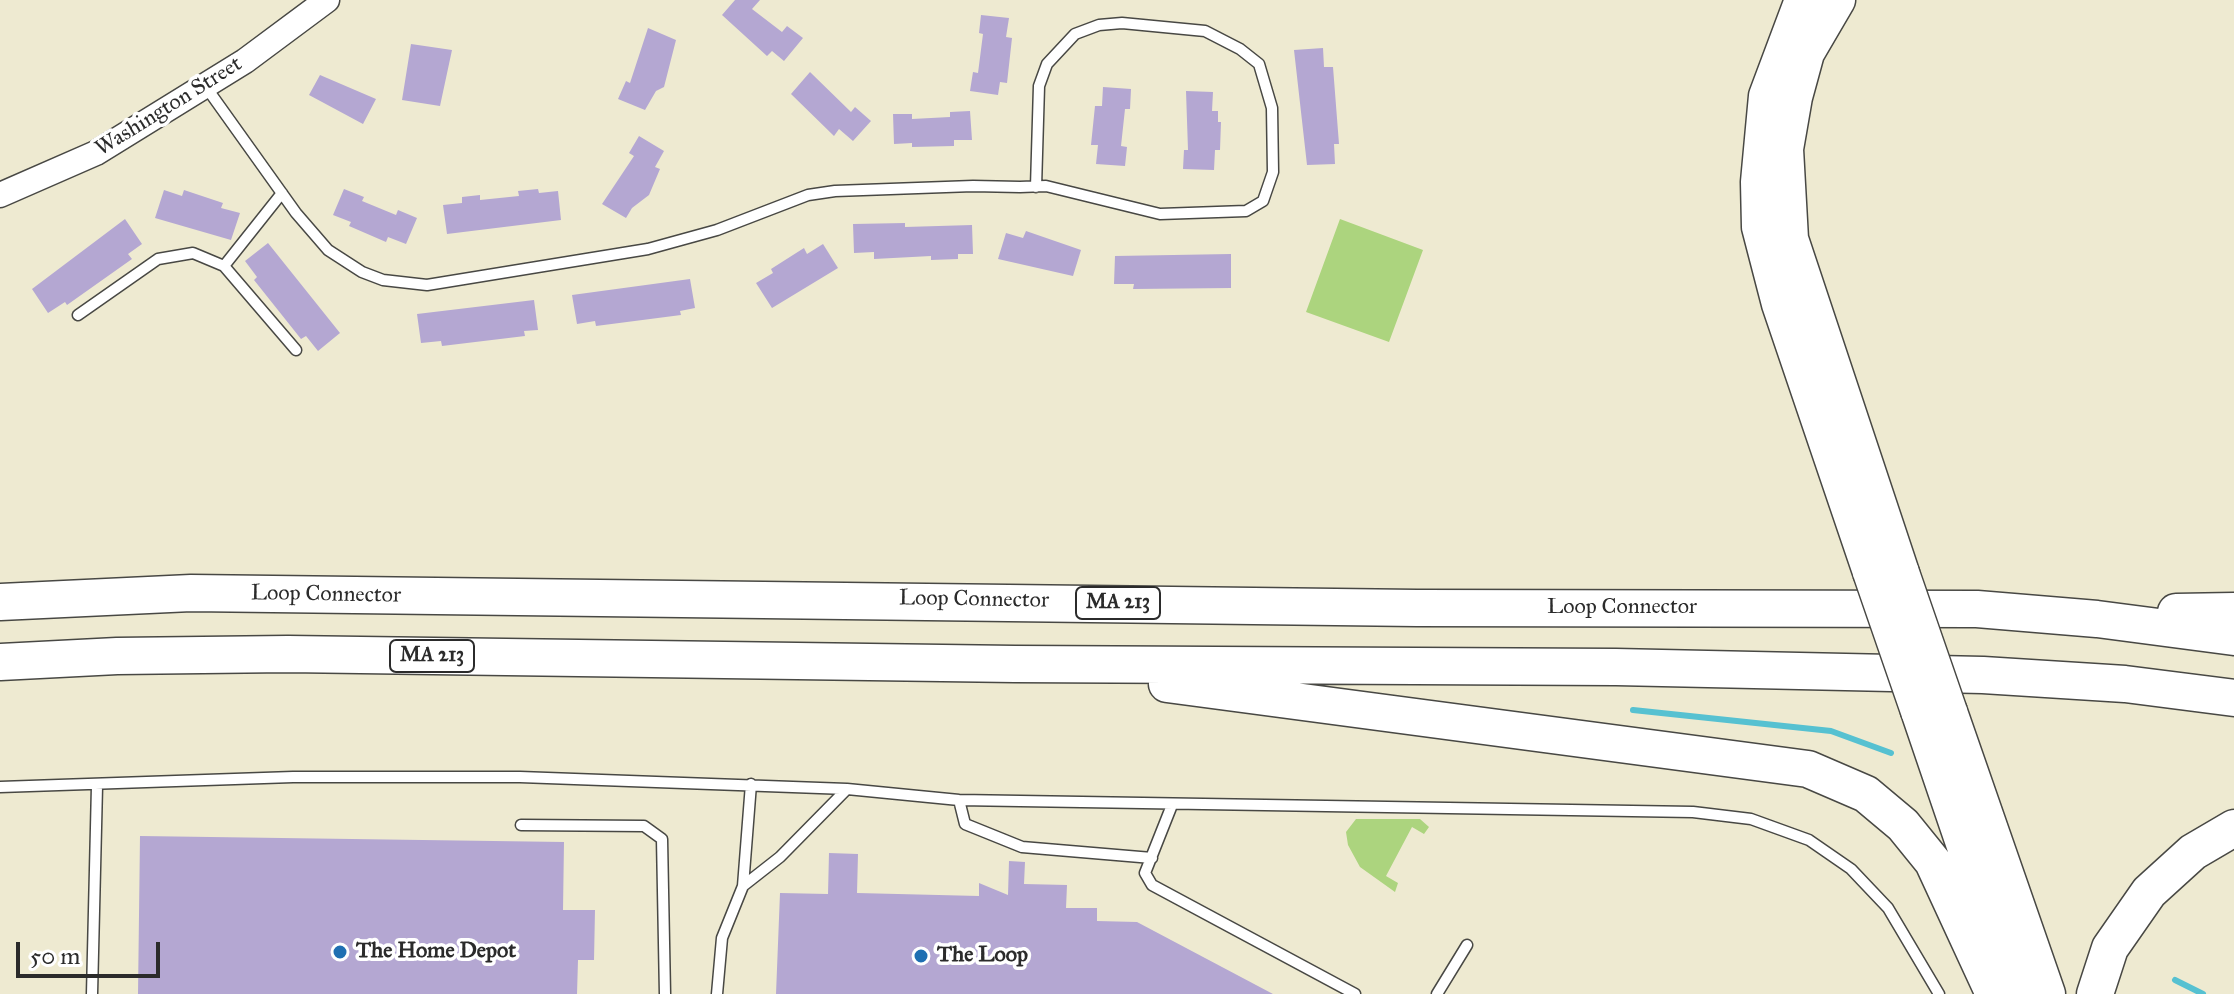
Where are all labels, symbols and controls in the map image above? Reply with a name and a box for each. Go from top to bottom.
street label: Washington Street [91,51,247,163]
street label: Loop Connector [251,580,401,610]
street label: Loop Connector [899,585,1049,615]
road number: MA 213 [1076,587,1160,619]
street label: Loop Connector [1547,595,1697,621]
road number: MA 213 [390,640,474,672]
scale bar [20,926,164,976]
place label: The Home Depot [356,939,516,965]
text: 50 m [30,941,80,971]
marker: The Home Depot [331,943,349,961]
place label: The Loop [937,943,1028,969]
marker: The Loop [912,947,930,965]

